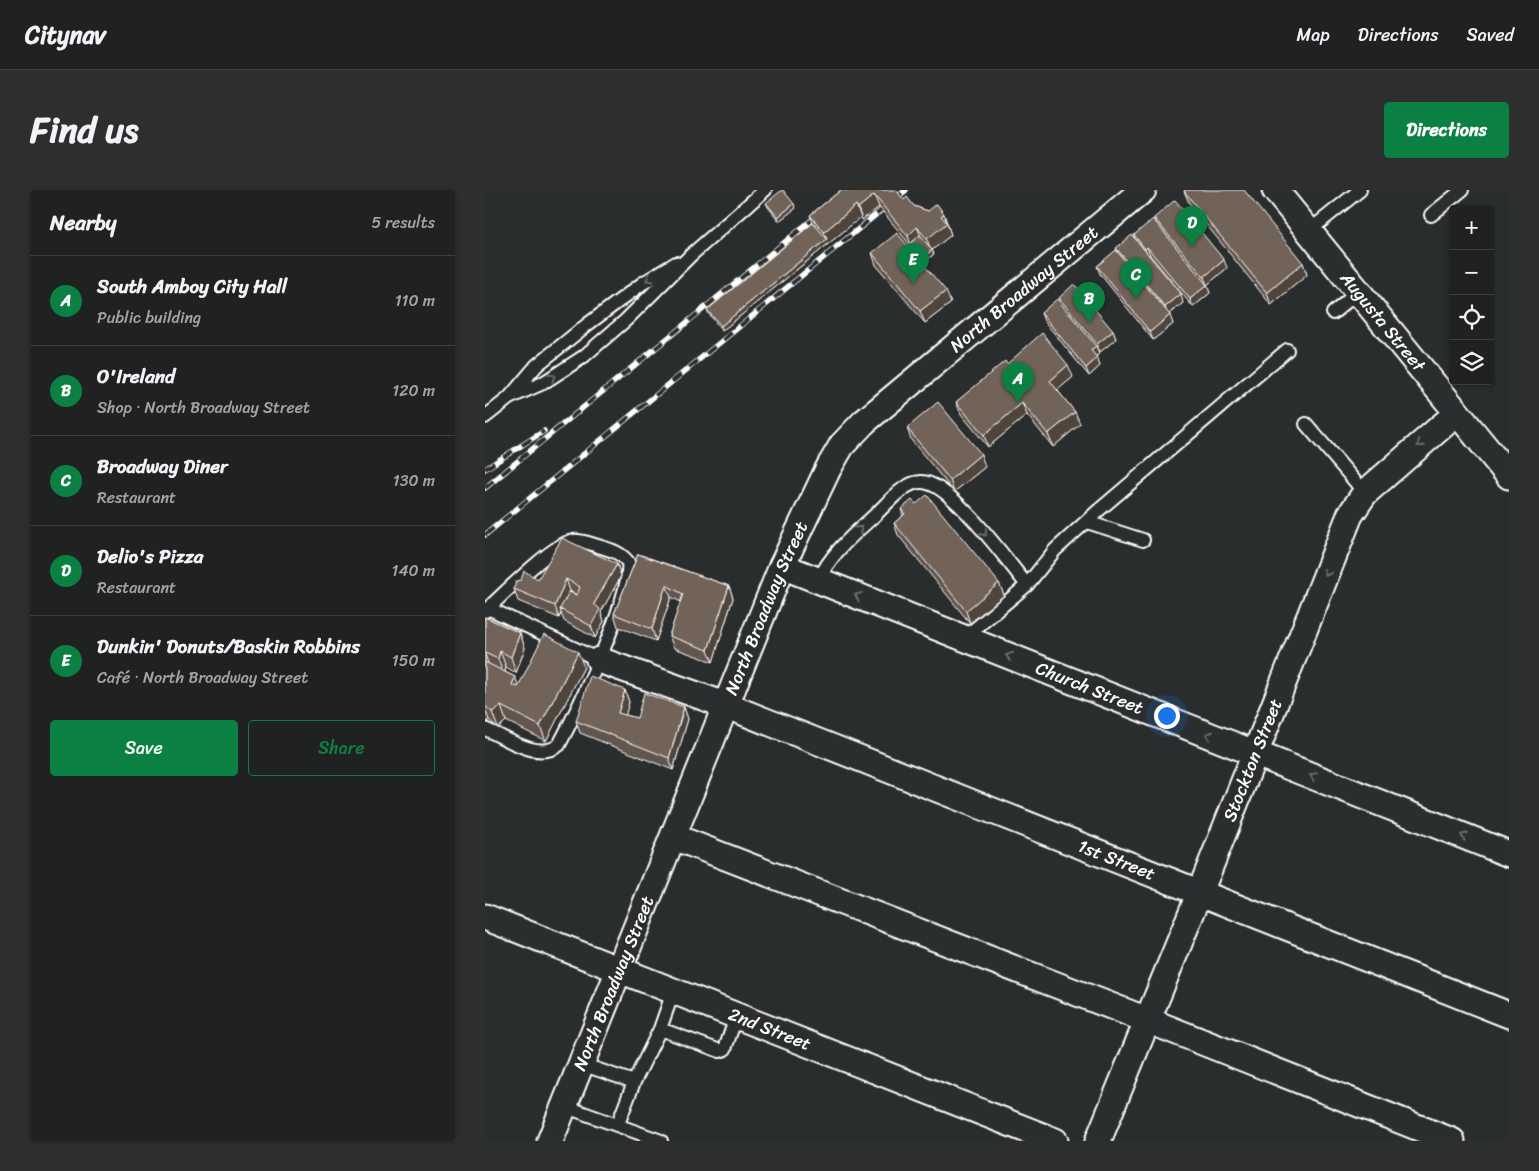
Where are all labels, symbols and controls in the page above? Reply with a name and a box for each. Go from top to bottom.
text: Citynav [25,14,106,56]
text: Map [1297,19,1330,51]
text: Directions [1358,19,1439,51]
text: Saved [1467,19,1514,51]
text: Find us [30,99,138,161]
button: Directions [1384,102,1509,158]
text: Nearby [50,204,116,242]
map controls [1449,205,1494,385]
button: + [1449,205,1494,250]
pin: D [1176,206,1208,247]
text: 5 results [371,208,435,237]
street label: North Broadway Street [946,221,1102,357]
pin: E [897,243,929,284]
button: − [1449,250,1494,295]
pin: C [1120,258,1152,299]
street label: Augusta Street [1331,264,1434,379]
text: South Amboy City Hall [97,270,287,303]
one-way arrow [646,273,655,283]
pin: B [1073,282,1105,323]
text: A [61,286,71,315]
text: 110 m [395,286,435,315]
button: locate [1449,295,1494,340]
text: Public building [97,303,201,332]
button: layers [1449,340,1494,385]
text: O'Ireland [97,360,175,393]
pin: A [1002,362,1034,403]
one-way arrow [547,374,556,383]
text: B [61,376,71,405]
text: 120 m [392,376,435,405]
text: Shop · North Broadway Street [97,393,310,422]
one-way arrow [1417,439,1426,447]
text: Broadway Diner [97,450,228,483]
text: C [61,466,71,495]
text: 130 m [393,466,435,495]
text: Restaurant [97,483,176,512]
street label: North Broadway Street [715,516,817,700]
one-way arrow [854,526,863,535]
one-way arrow [979,527,988,536]
text: Delio's Pizza [97,540,203,573]
text: D [61,556,71,585]
text: 140 m [392,556,435,585]
one-way arrow [1322,568,1333,577]
text: Restaurant [97,573,176,602]
one-way arrow [854,592,863,603]
text: Dunkin' Donuts/Baskin Robbins [97,630,360,663]
text: E [62,646,70,675]
text: 150 m [392,646,435,675]
one-way arrow [1005,652,1014,663]
street label: Church Street [1031,652,1149,724]
text: Café · North Broadway Street [97,663,308,692]
street label: Stockton Street [1214,694,1291,826]
your location [1154,703,1180,729]
button: Save [50,720,238,776]
button: Share [248,720,435,776]
one-way arrow [1205,731,1214,741]
one-way arrow [1309,772,1318,782]
street label: 1st Street [1073,830,1160,890]
one-way arrow [1460,832,1469,843]
street label: North Broadway Street [564,891,663,1076]
street label: 2nd Street [724,998,816,1060]

